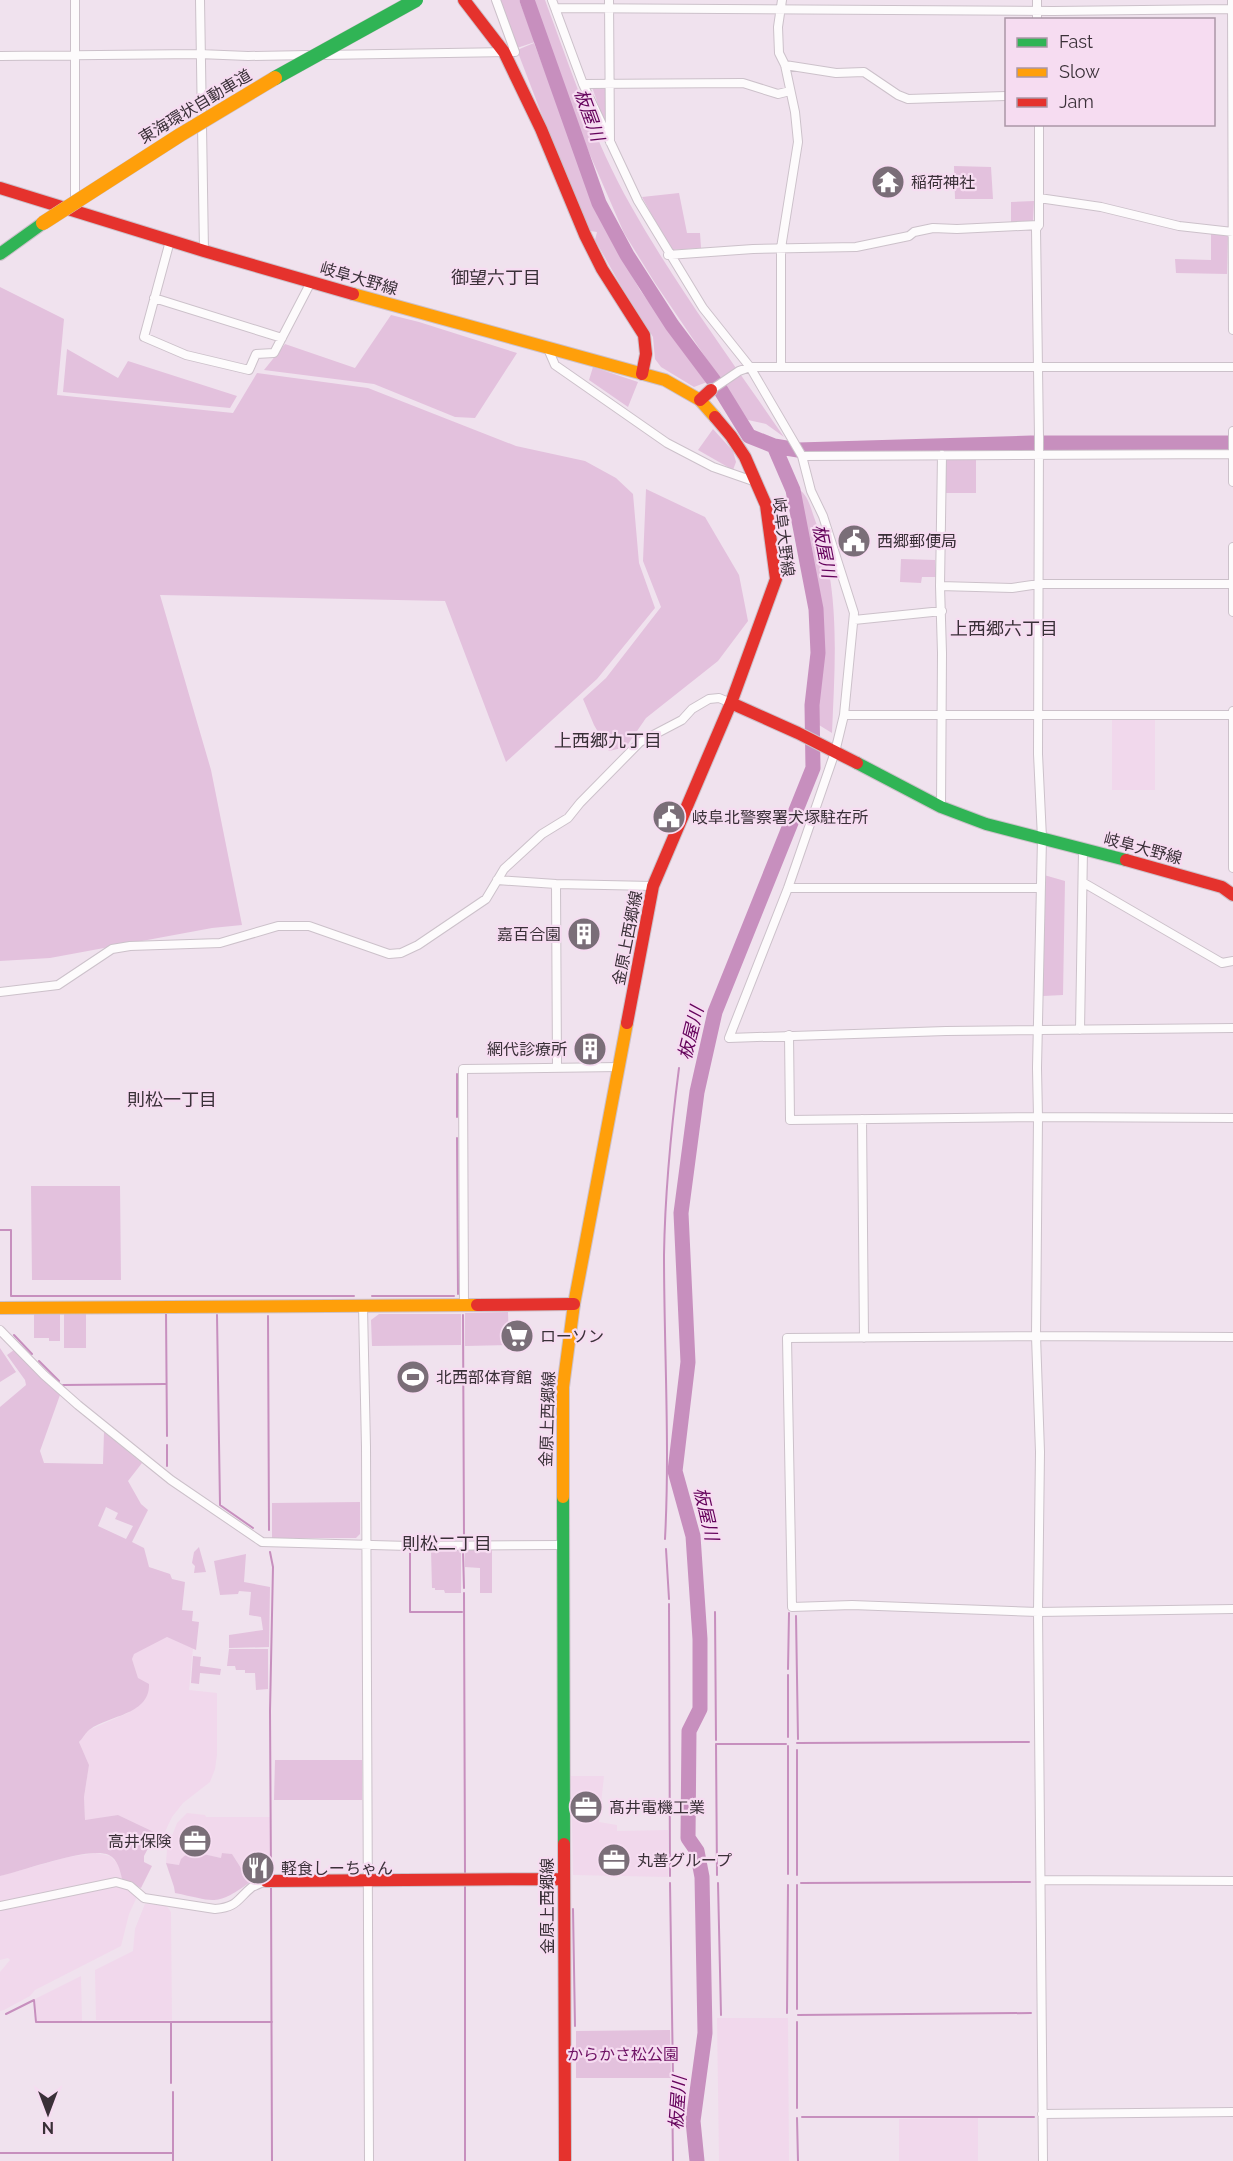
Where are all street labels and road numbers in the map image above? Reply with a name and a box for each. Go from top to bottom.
street label: 東海環状自動車道 [135,65,255,148]
street label: 岐阜大野線 [318,258,400,299]
street label: 岐阜大野線 [769,496,798,578]
street label: 岐阜大野線 [1102,829,1184,868]
street label: 金原上西郷線 [609,889,646,987]
street label: 金原上西郷線 [536,1371,559,1467]
street label: 金原上西郷線 [538,1858,557,1954]

